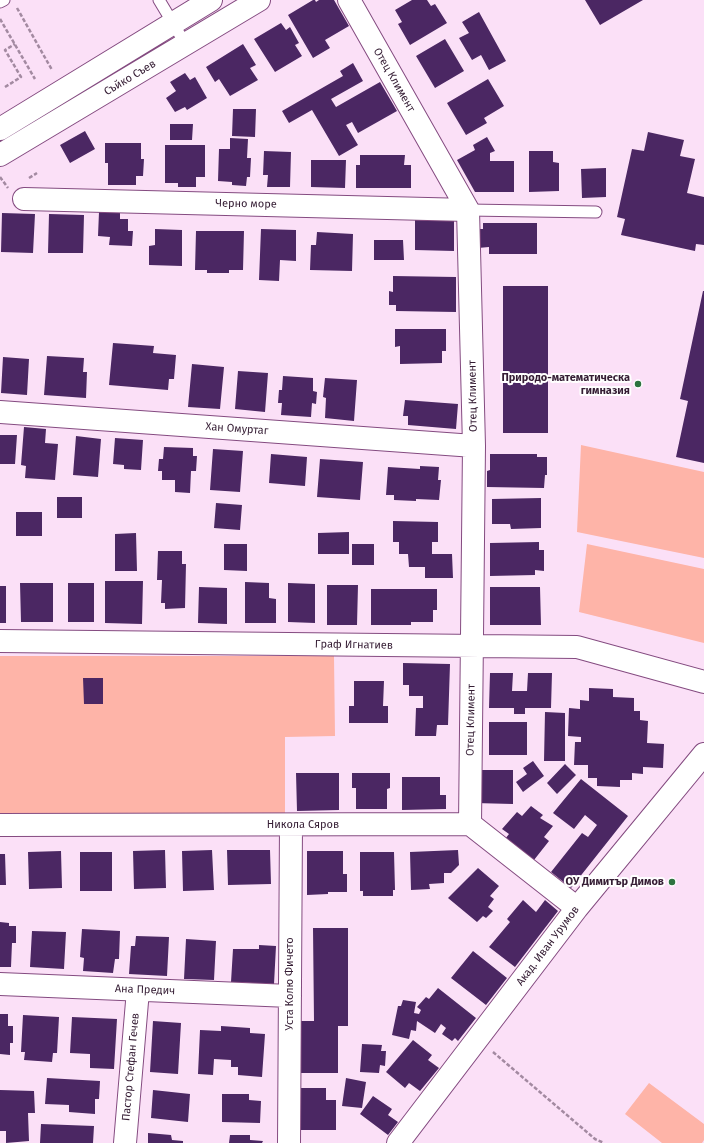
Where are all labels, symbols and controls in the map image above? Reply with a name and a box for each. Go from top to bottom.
street label: Отец Климент [370,46,418,114]
street label: Съйко Съев [102,57,158,99]
street label: Черно море [215,197,277,211]
street label: Отец Климент [466,360,480,432]
place label: Природо-математическа гимназия [501,371,630,397]
marker: Природо-математическа гимназия [633,379,643,389]
street label: Хан Омуртаг [205,420,269,438]
street label: Граф Игнатиев [315,638,393,652]
street label: Отец Климент [464,684,478,756]
street label: Никола Сяров [267,818,339,832]
place label: ОУ Димитър Димов [566,875,664,889]
marker: ОУ Димитър Димов [667,877,677,887]
street label: Акад. Иван Урумов [514,904,582,988]
street label: Уста Колю Фичето [283,937,297,1031]
street label: Ана Предич [115,982,175,998]
street label: Пастор Стефан Гечев [120,1012,142,1122]

